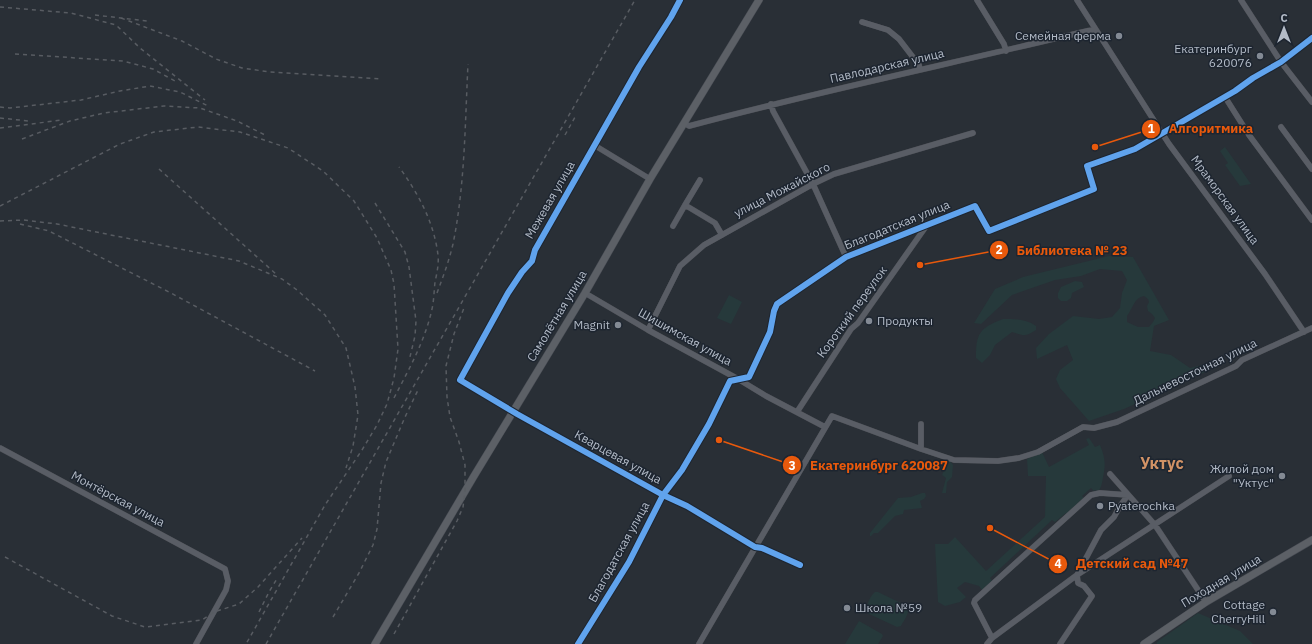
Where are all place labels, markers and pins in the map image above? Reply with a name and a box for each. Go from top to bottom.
place label: Семейная ферма [1015,28,1112,43]
marker: Семейная ферма [1114,31,1124,41]
place label: Екатеринбург 620076 [1174,41,1252,70]
marker: Екатеринбург 620076 [1255,51,1265,61]
callout: Алгоритмика [1141,116,1262,141]
callout: Библиотека № 23 [989,238,1136,263]
place label: Продукты [877,313,933,328]
marker: Продукты [864,316,874,326]
place label: Magnit [573,317,610,332]
marker: Magnit [613,320,623,330]
callout: Екатеринбург 620087 [782,453,956,478]
place label: Жилой дом "Уктус" [1210,461,1274,490]
marker: Жилой дом "Уктус" [1277,471,1287,481]
place label: Pyaterochka [1108,498,1175,513]
marker: Pyaterochka [1095,501,1105,511]
callout: Детский сад №47 [1048,551,1197,576]
place label: Cottage CherryHill [1211,597,1265,626]
place label: Школа №59 [855,600,922,615]
marker: Школа №59 [842,603,852,613]
marker: Cottage CherryHill [1268,607,1278,617]

